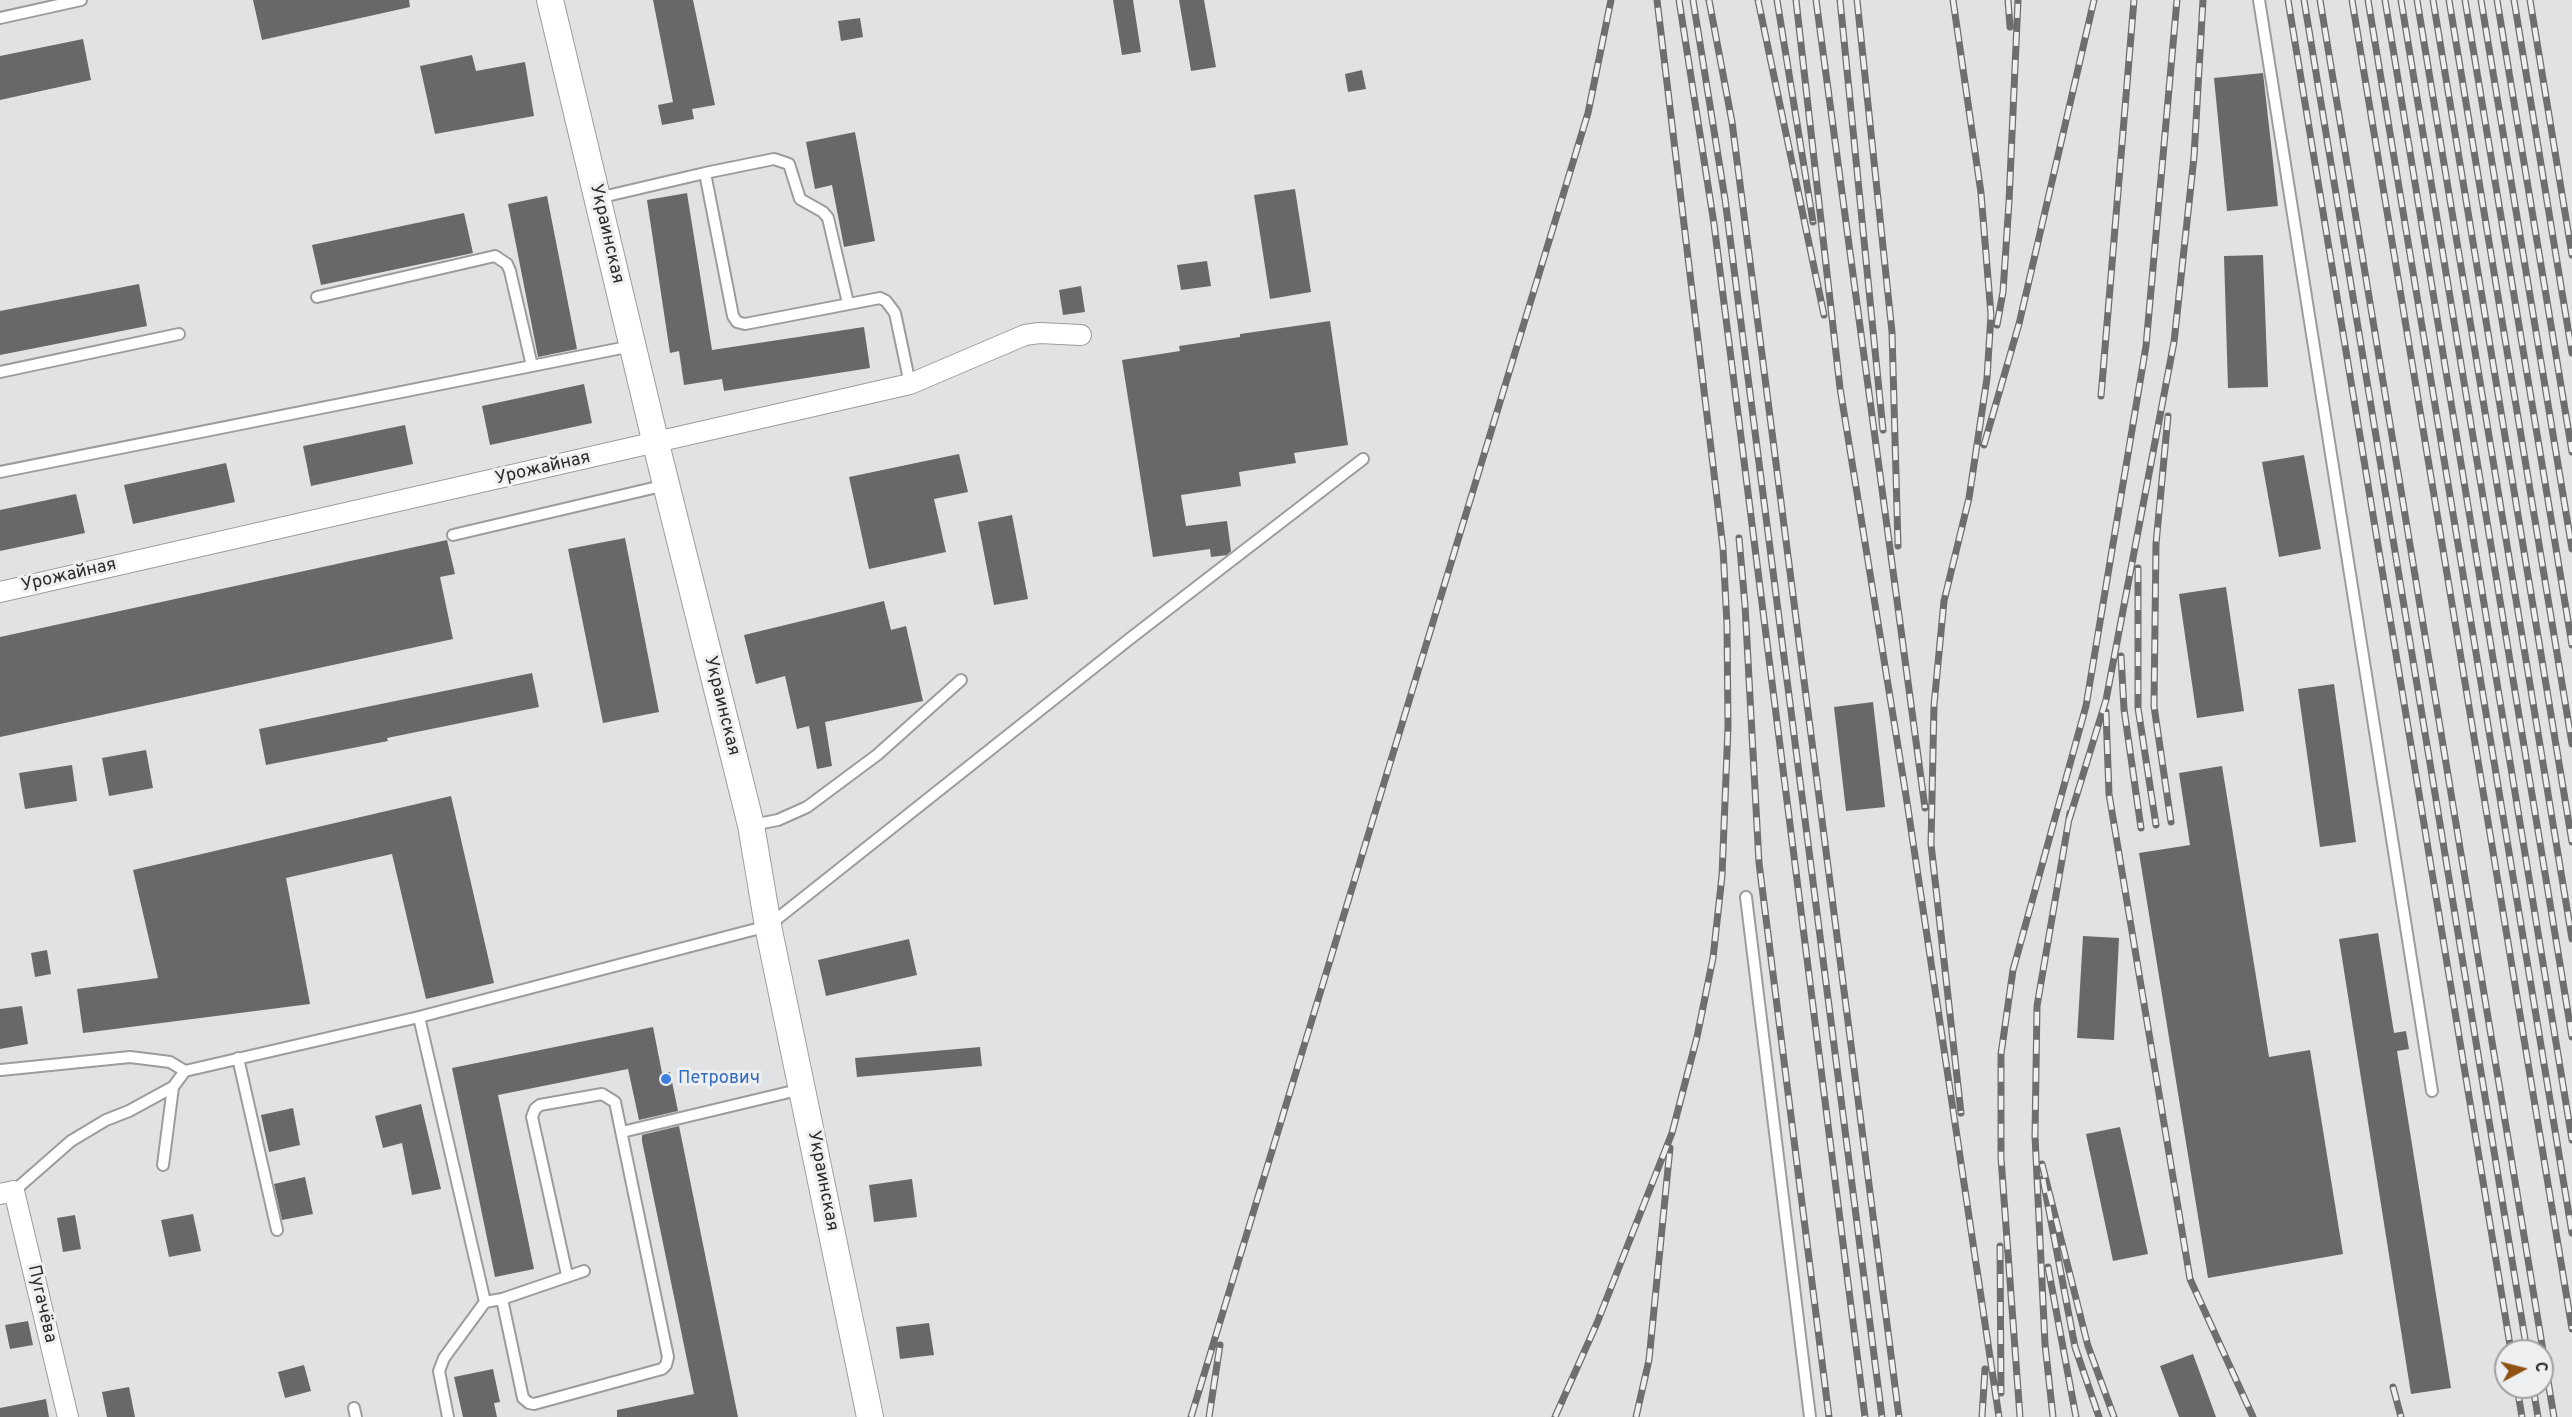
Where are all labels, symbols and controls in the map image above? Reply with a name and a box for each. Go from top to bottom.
street label: Украинская [584,182,628,286]
street label: Урожайная [493,448,593,490]
street label: Урожайная [19,555,119,597]
street label: Украинская [698,654,744,758]
place label: Петрович [678,1068,760,1090]
marker: Петрович [659,1072,673,1086]
street label: Украинская [802,1129,842,1233]
street label: Пугачёва [22,1263,60,1345]
north arrow [2494,1339,2554,1399]
text: С [2529,1361,2550,1373]

